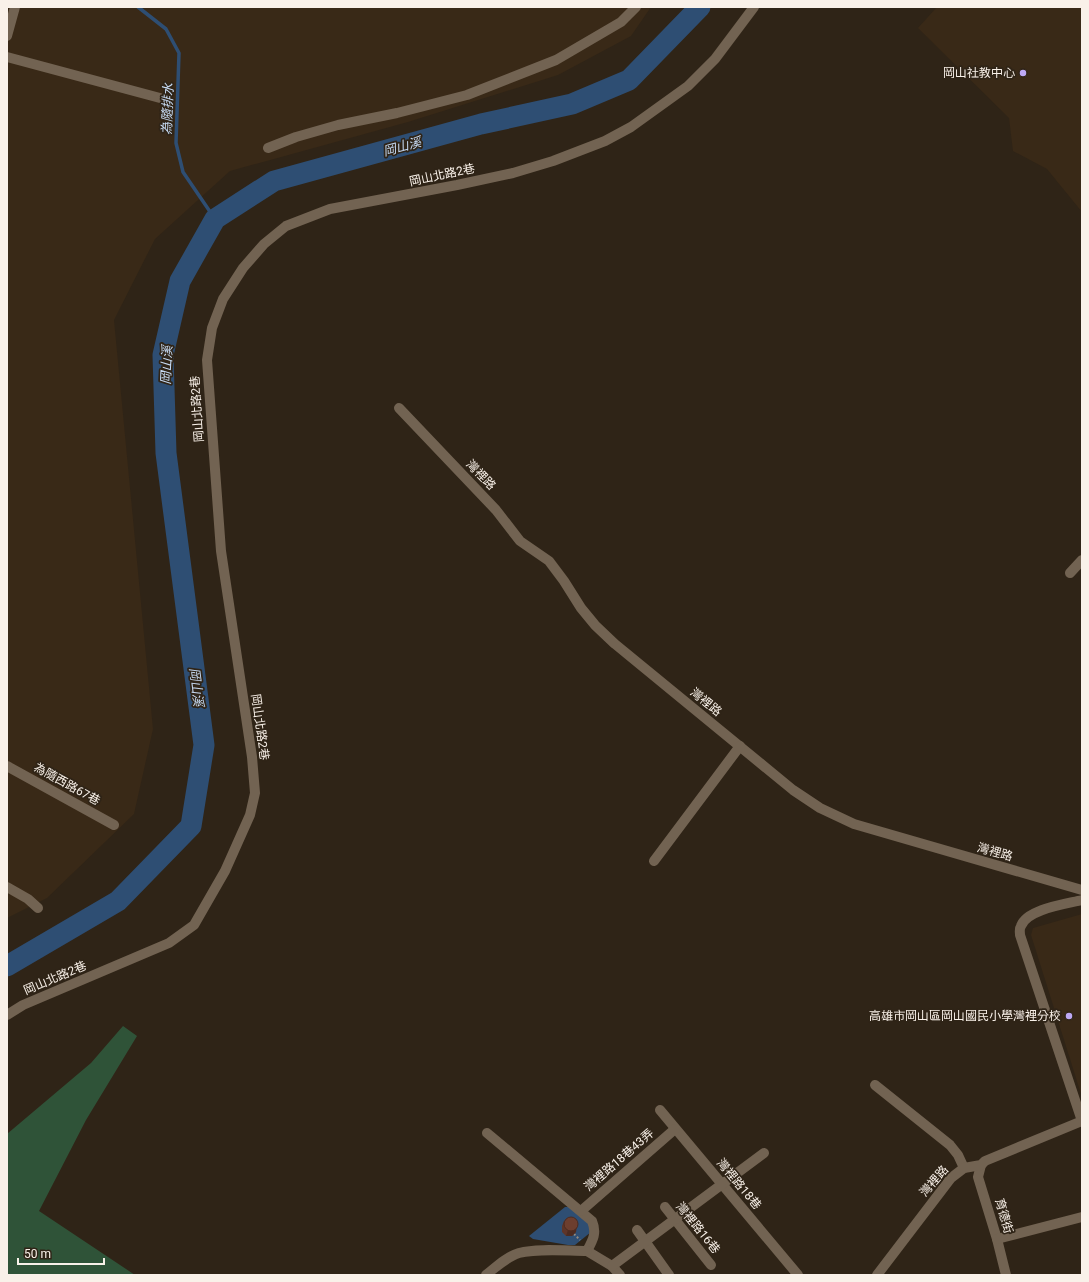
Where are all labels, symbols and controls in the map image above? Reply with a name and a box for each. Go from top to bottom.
place label: 岡山社教中心 [943,66,1015,80]
marker: 岡山社教中心 [1018,68,1028,78]
water label: 為隨排水 [159,82,176,135]
water label: 岡山溪 [381,134,425,159]
street label: 岡山北路2巷 [408,161,476,189]
water label: 岡山溪 [158,343,175,385]
street label: 岡山北路2巷 [188,375,206,443]
street label: 灣裡路 [463,457,499,493]
water label: 岡山溪 [187,667,207,709]
street label: 灣裡路 [688,685,724,719]
street label: 岡山北路2巷 [248,693,272,761]
street label: 為隨西路67巷 [31,760,103,808]
street label: 灣裡路 [976,840,1014,864]
street label: 岡山北路2巷 [22,959,88,997]
place label: 高雄市岡山區岡山國民小學灣裡分校 [869,1009,1061,1023]
marker: 高雄市岡山區岡山國民小學灣裡分校 [1064,1011,1074,1021]
street label: 灣裡路18巷43弄 [582,1126,656,1194]
street label: 灣裡路18巷 [714,1156,764,1212]
street label: 灣裡路 [917,1163,951,1199]
street label: 育德街 [992,1197,1016,1235]
street label: 灣裡路16巷 [673,1200,723,1256]
scale bar [18,1240,104,1266]
text: 50 m [24,1247,51,1261]

